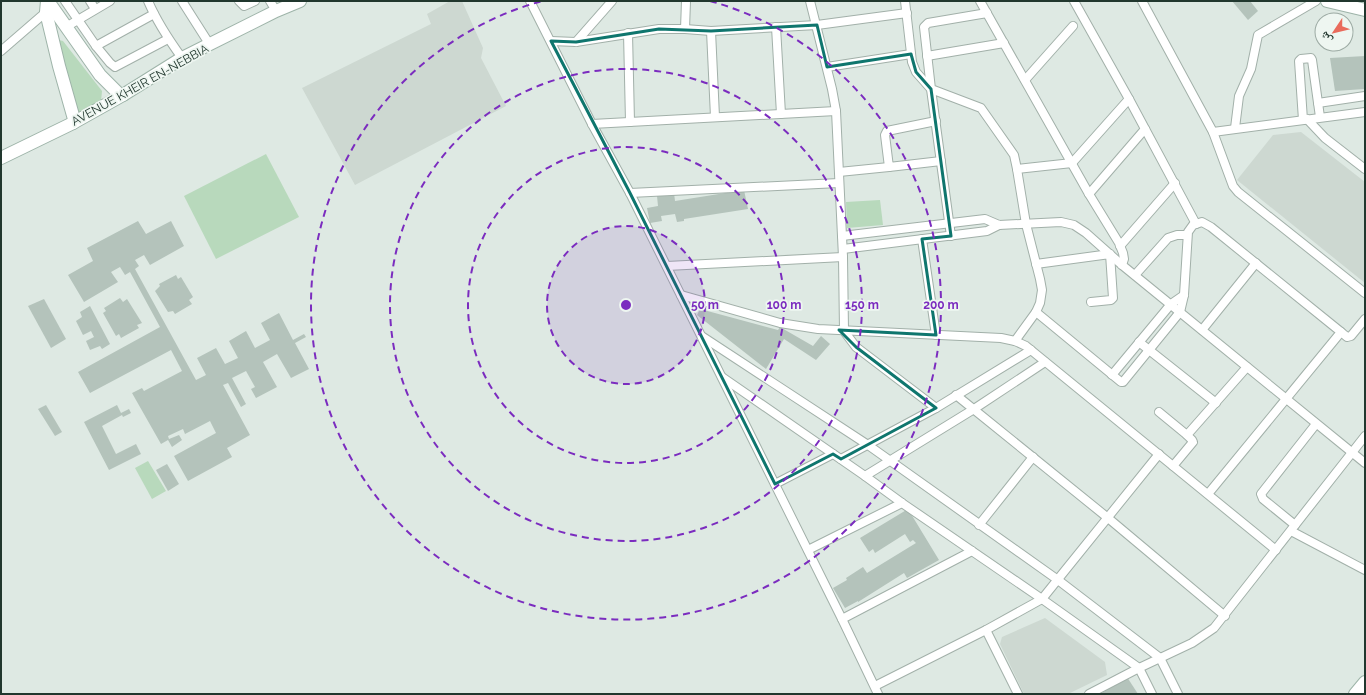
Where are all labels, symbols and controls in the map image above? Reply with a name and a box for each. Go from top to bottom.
north arrow [1314,12,1354,52]
text: ش [1317,28,1336,46]
street label: AVENUE KHEIR EN-NEBBIA [69,41,211,129]
centre of rings [619,298,633,312]
text: 50 m [691,298,719,312]
text: 100 m [767,298,801,312]
text: 150 m [845,298,879,312]
text: 200 m [923,298,959,312]

